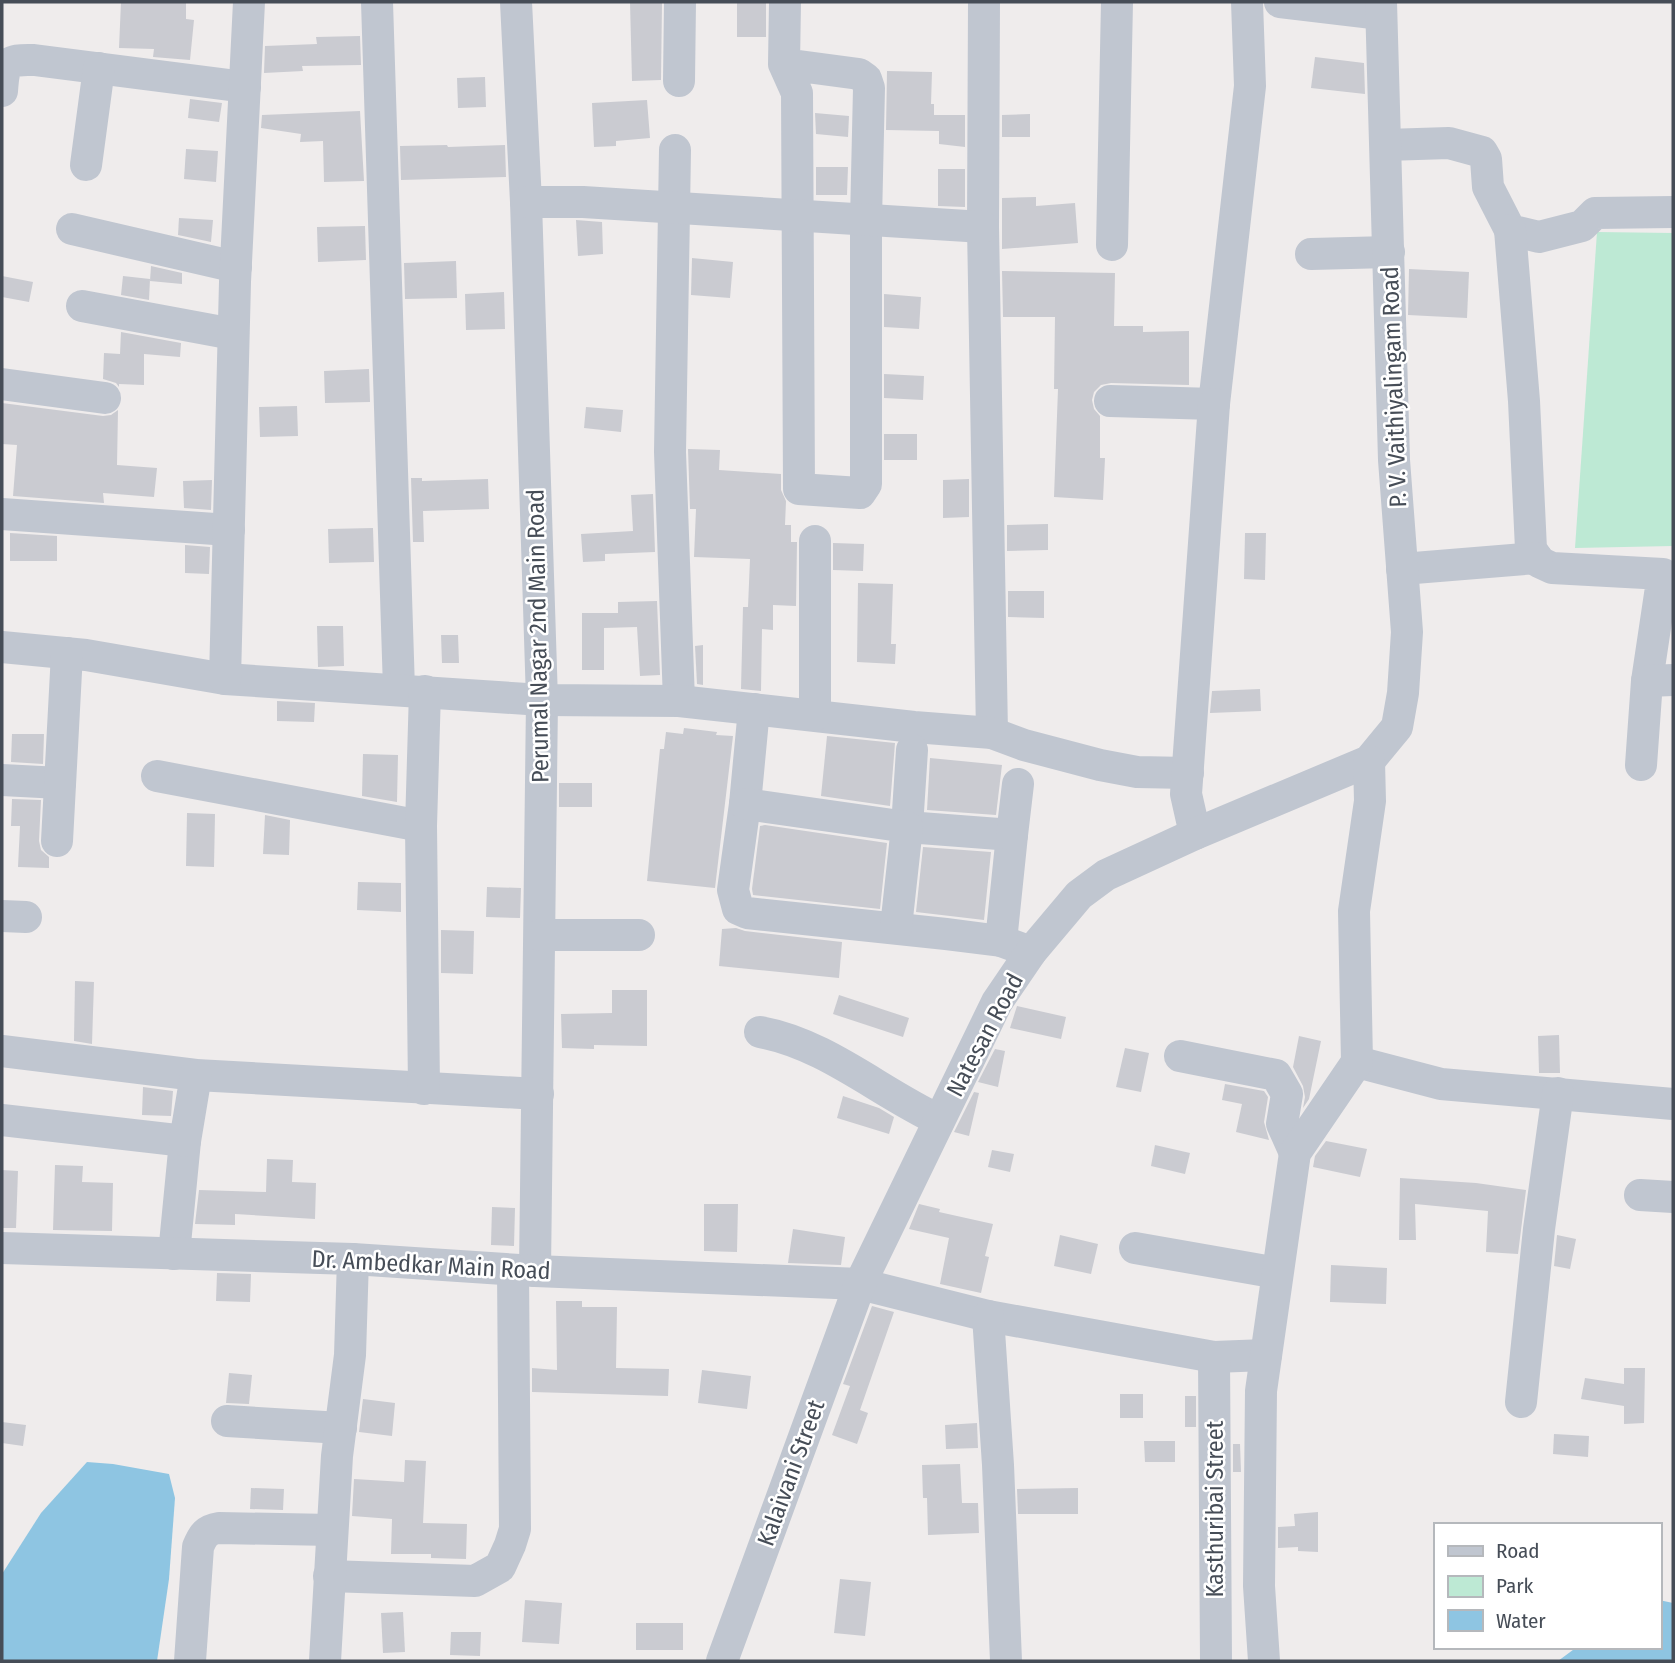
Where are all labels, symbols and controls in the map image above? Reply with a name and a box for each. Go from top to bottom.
street label: P. V. Vaithiyalingam Road [1376,266,1412,508]
street label: Perumal Nagar 2nd Main Road [521,489,555,783]
street label: Natesan Road [941,969,1029,1101]
street label: Dr. Ambedkar Main Road [311,1245,551,1285]
street label: Kalaivani Street [752,1396,830,1550]
street label: Kasthuribai Street [1201,1420,1229,1597]
legend [1434,1523,1661,1649]
text: Road [1496,1538,1540,1564]
text: Park [1496,1573,1534,1599]
text: Water [1496,1608,1546,1634]

